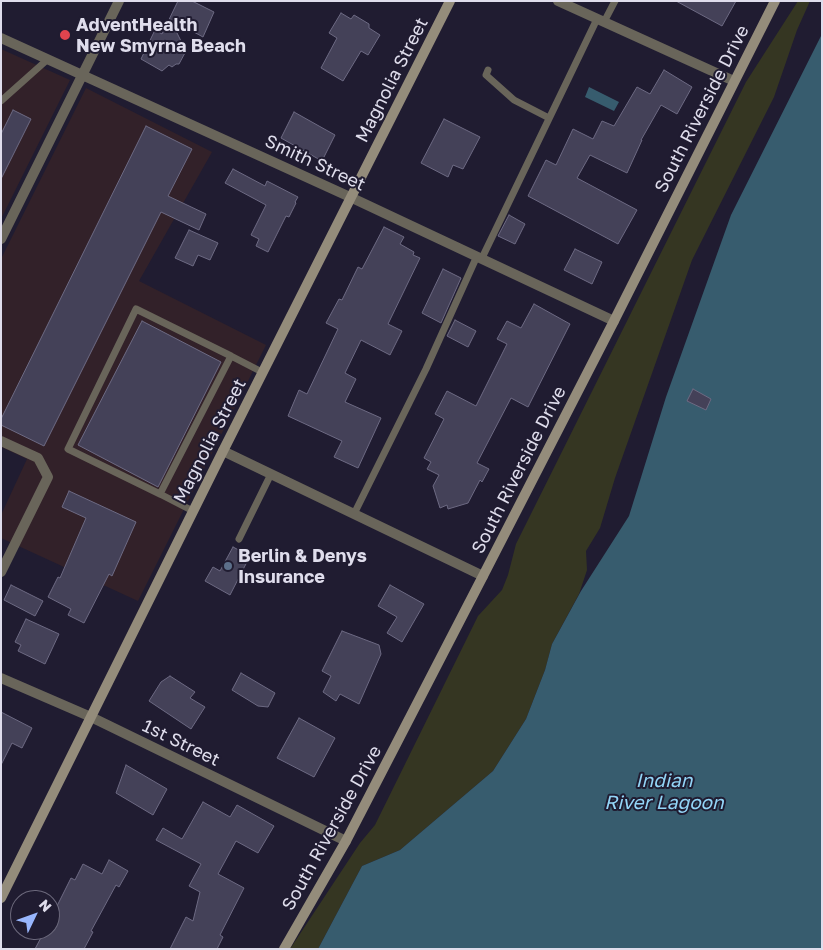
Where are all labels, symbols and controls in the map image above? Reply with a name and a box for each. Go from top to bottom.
place label: AdventHealth New Smyrna Beach [76,14,246,56]
street label: Magnolia Street [351,14,433,146]
street label: South Riverside Drive [650,22,754,196]
marker: AdventHealth New Smyrna Beach [58,28,72,42]
street label: Smith Street [261,130,369,196]
street label: Magnolia Street [169,375,251,507]
street label: South Riverside Drive [467,383,571,557]
place label: Berlin & Denys Insurance [238,545,367,588]
marker: Berlin & Denys Insurance [222,560,234,572]
street label: 1st Street [139,715,223,771]
street label: South Riverside Drive [278,742,386,914]
water label: Indian River Lagoon [604,770,724,814]
north arrow [10,890,60,940]
text: N [36,896,56,915]

